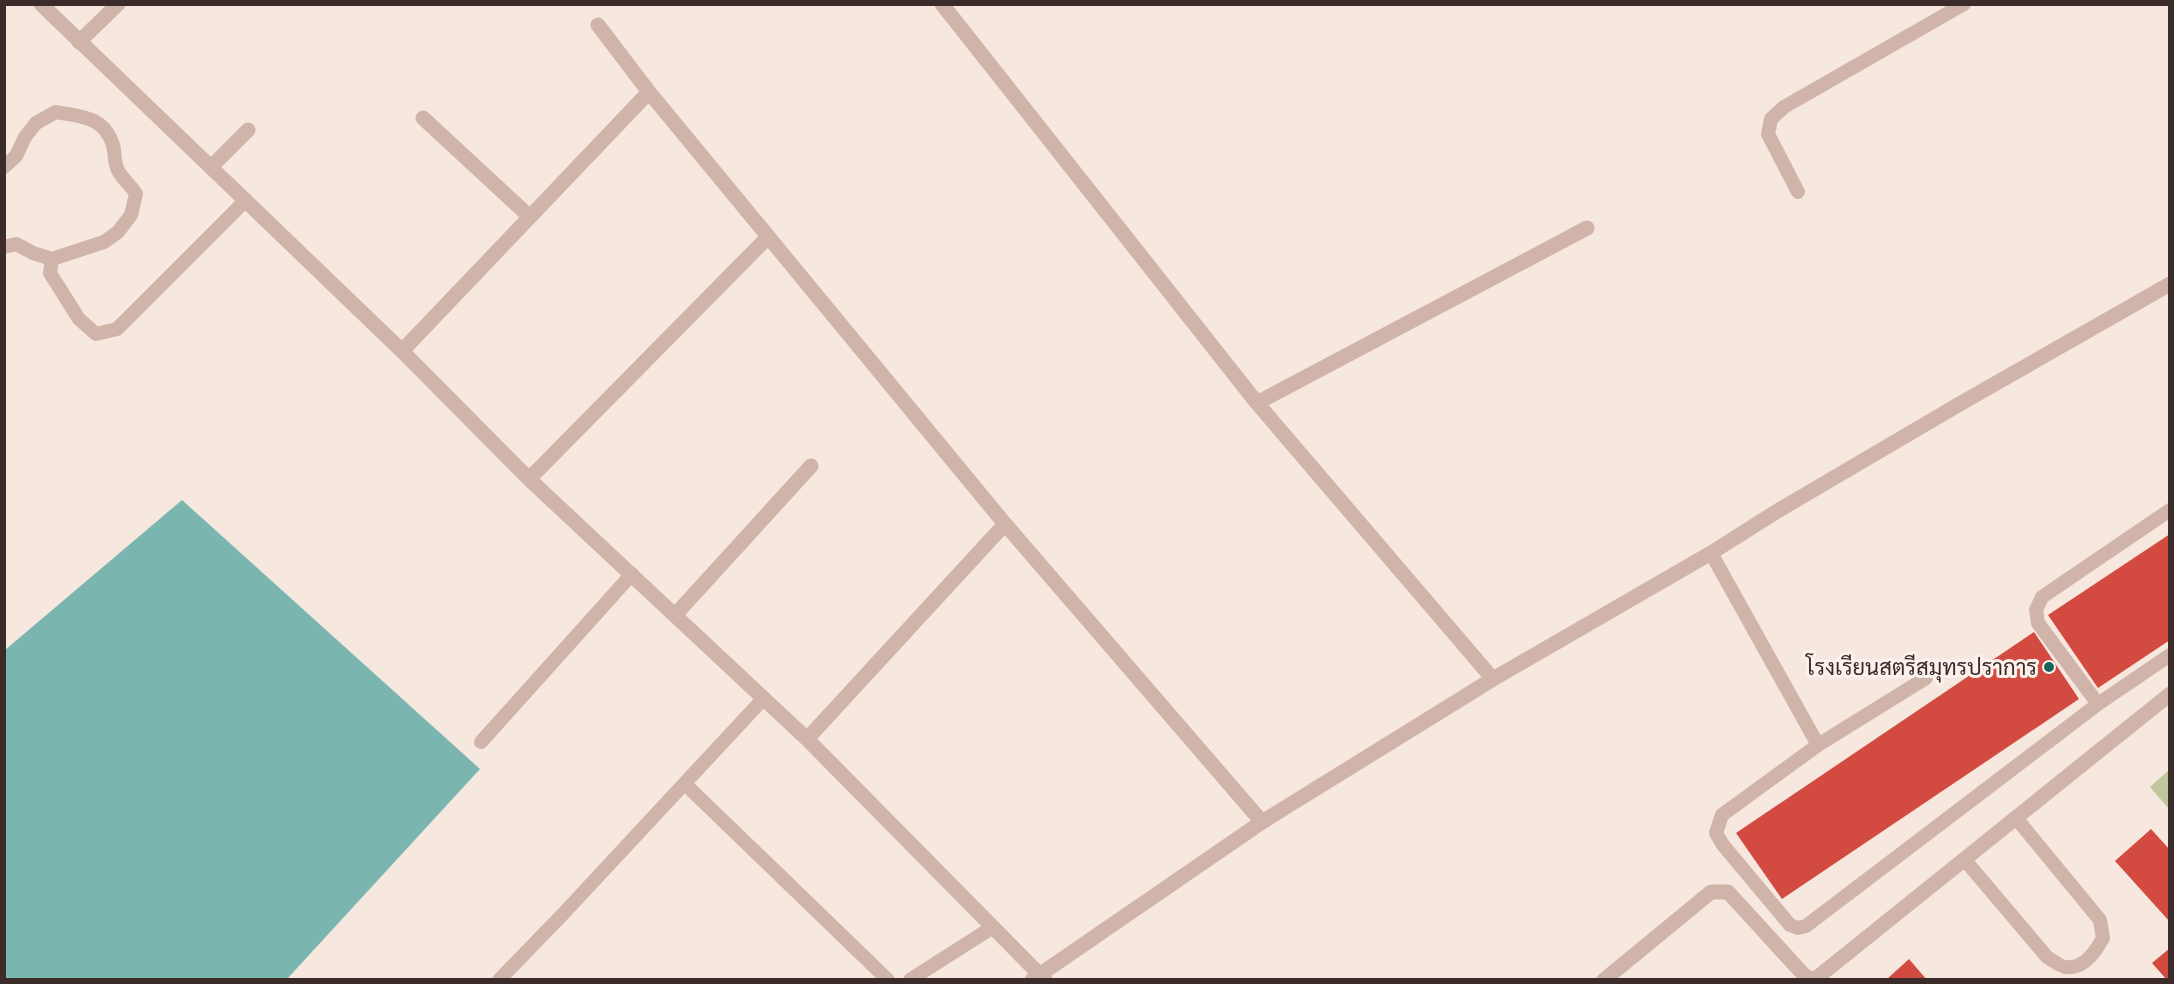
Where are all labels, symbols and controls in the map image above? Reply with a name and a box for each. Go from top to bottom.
place label: โรงเรียนสตรีสมุทรปราการ [1805,653,2037,683]
marker: โรงเรียนสตรีสมุทรปราการ [2042,660,2056,674]

